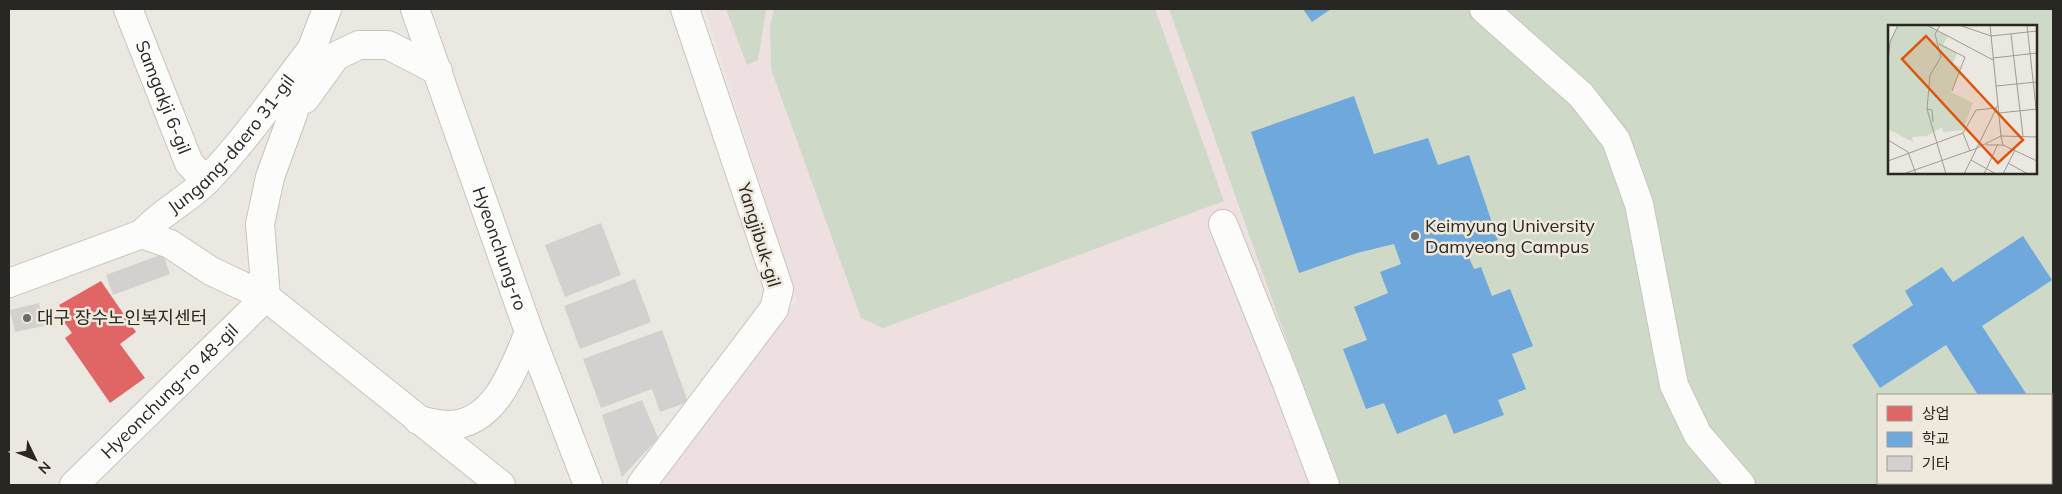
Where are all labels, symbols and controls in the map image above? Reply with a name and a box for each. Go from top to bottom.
inset map [1888,25,2037,174]
street label: Samgakji 6-gil [131,37,196,157]
street label: Jungang-daero 31-gil [163,70,299,218]
street label: Yangjibuk-gil [732,179,786,290]
street label: Hyeonchung-ro [468,183,532,313]
place label: Keimyung University Damyeong Campus [1425,214,1595,258]
marker: Keimyung University Damyeong Campus [1409,230,1421,242]
place label: 대구 장수노인복지센터 [37,306,207,329]
marker: 대구 장수노인복지센터 [21,312,33,324]
street label: Hyeonchung-ro 48-gil [96,319,243,463]
legend [1877,394,2052,484]
text: 상업 [1922,404,1950,423]
text: 학교 [1922,429,1950,448]
north arrow [10,434,60,484]
text: 기타 [1922,454,1950,473]
text: N [34,458,55,478]

